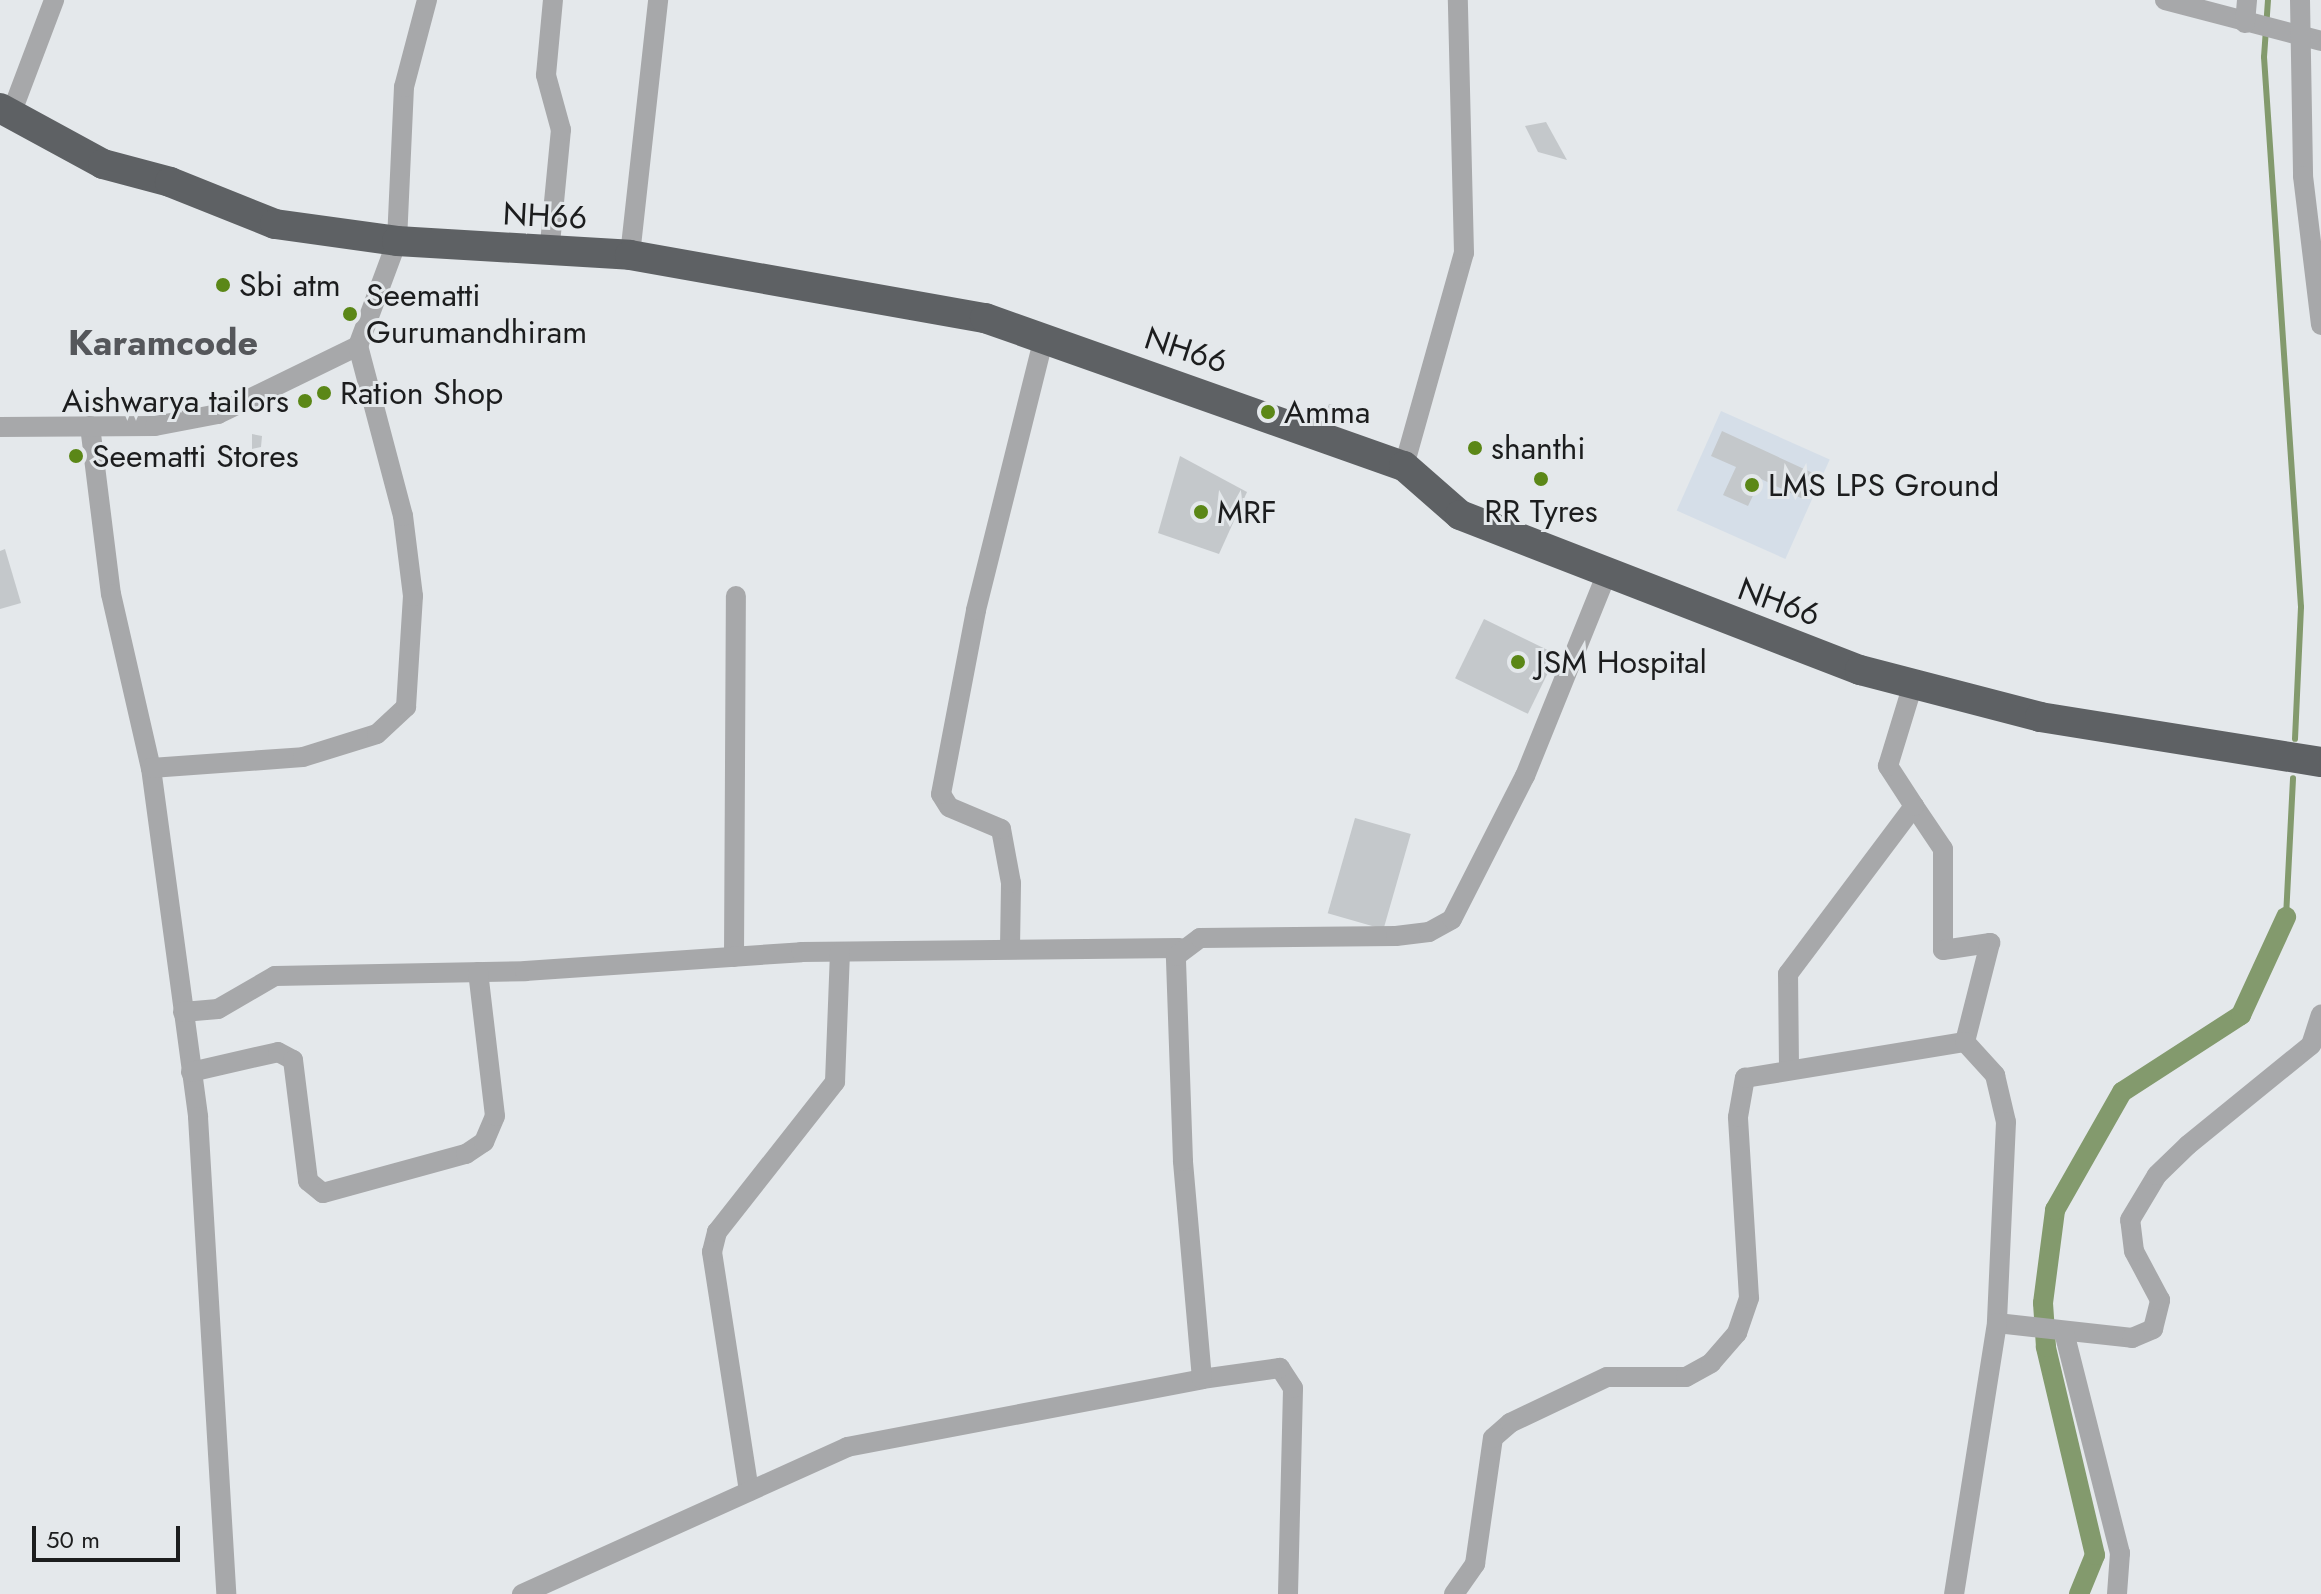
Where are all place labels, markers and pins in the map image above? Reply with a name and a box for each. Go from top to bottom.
place label: Sbi atm [239,266,341,304]
marker: Sbi atm [214,276,232,294]
place label: Seematti Gurumandhiram [366,277,587,352]
marker: Seematti Gurumandhiram [341,305,359,323]
place label: Ration Shop [340,374,503,412]
place label: Aishwarya tailors [62,382,289,420]
marker: Ration Shop [315,384,333,402]
marker: Aishwarya tailors [296,392,314,410]
place label: Amma [1284,393,1370,431]
marker: Amma [1259,403,1277,421]
place label: shanthi [1491,429,1586,467]
place label: Seematti Stores [92,437,299,475]
marker: shanthi [1466,439,1484,457]
marker: Seematti Stores [67,447,85,465]
place label: LMS LPS Ground [1768,466,1999,504]
marker: RR Tyres [1532,470,1550,488]
marker: LMS LPS Ground [1743,476,1761,494]
place label: RR Tyres [1484,492,1598,530]
place label: MRF [1217,493,1277,531]
marker: MRF [1192,503,1210,521]
place label: JSM Hospital [1536,643,1707,681]
marker: JSM Hospital [1507,651,1529,673]

